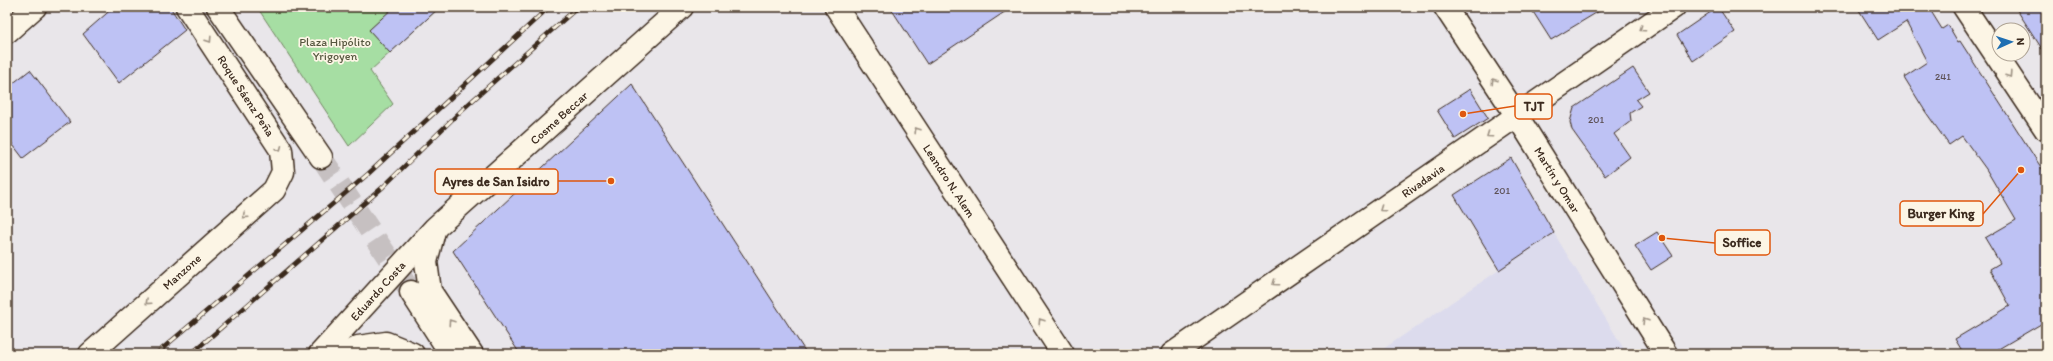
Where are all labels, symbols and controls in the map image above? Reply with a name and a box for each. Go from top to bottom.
north arrow [1991,22,2031,62]
one-way arrow [1639,24,1646,32]
one-way arrow [204,35,211,42]
park label: Plaza Hipólito Yrigoyen [299,35,371,63]
text: N [2014,37,2027,46]
street label: Roque Sáenz Peña [215,53,278,140]
house number: 241 [1935,70,1951,83]
one-way arrow [2004,70,2011,77]
one-way arrow [1491,78,1498,85]
street label: Cosme Beccar [527,88,591,148]
callout: TJT [1515,94,1552,119]
text: TJT [1523,99,1545,114]
house number: 201 [1588,113,1604,126]
one-way arrow [914,128,921,135]
one-way arrow [1486,130,1493,138]
street label: Leandro N. Alem [920,142,978,221]
street label: Martín y Omar [1531,144,1583,216]
one-way arrow [274,145,282,152]
street label: Rivadavia [1399,161,1447,201]
callout: Ayres de San Isidro [435,169,558,194]
text: Ayres de San Isidro [441,174,550,190]
house number: 201 [1494,184,1510,197]
callout: Burger King [1900,201,1983,226]
one-way arrow [1379,204,1386,212]
text: Burger King [1907,206,1975,222]
one-way arrow [242,212,250,219]
callout: Soffice [1715,230,1770,255]
text: Soffice [1722,235,1762,250]
street label: Manzone [160,251,204,293]
street label: Eduardo Costa [348,258,408,324]
one-way arrow [1272,278,1279,286]
one-way arrow [145,298,152,305]
one-way arrow [1038,318,1046,325]
one-way arrow [1642,318,1650,325]
one-way arrow [449,319,456,326]

